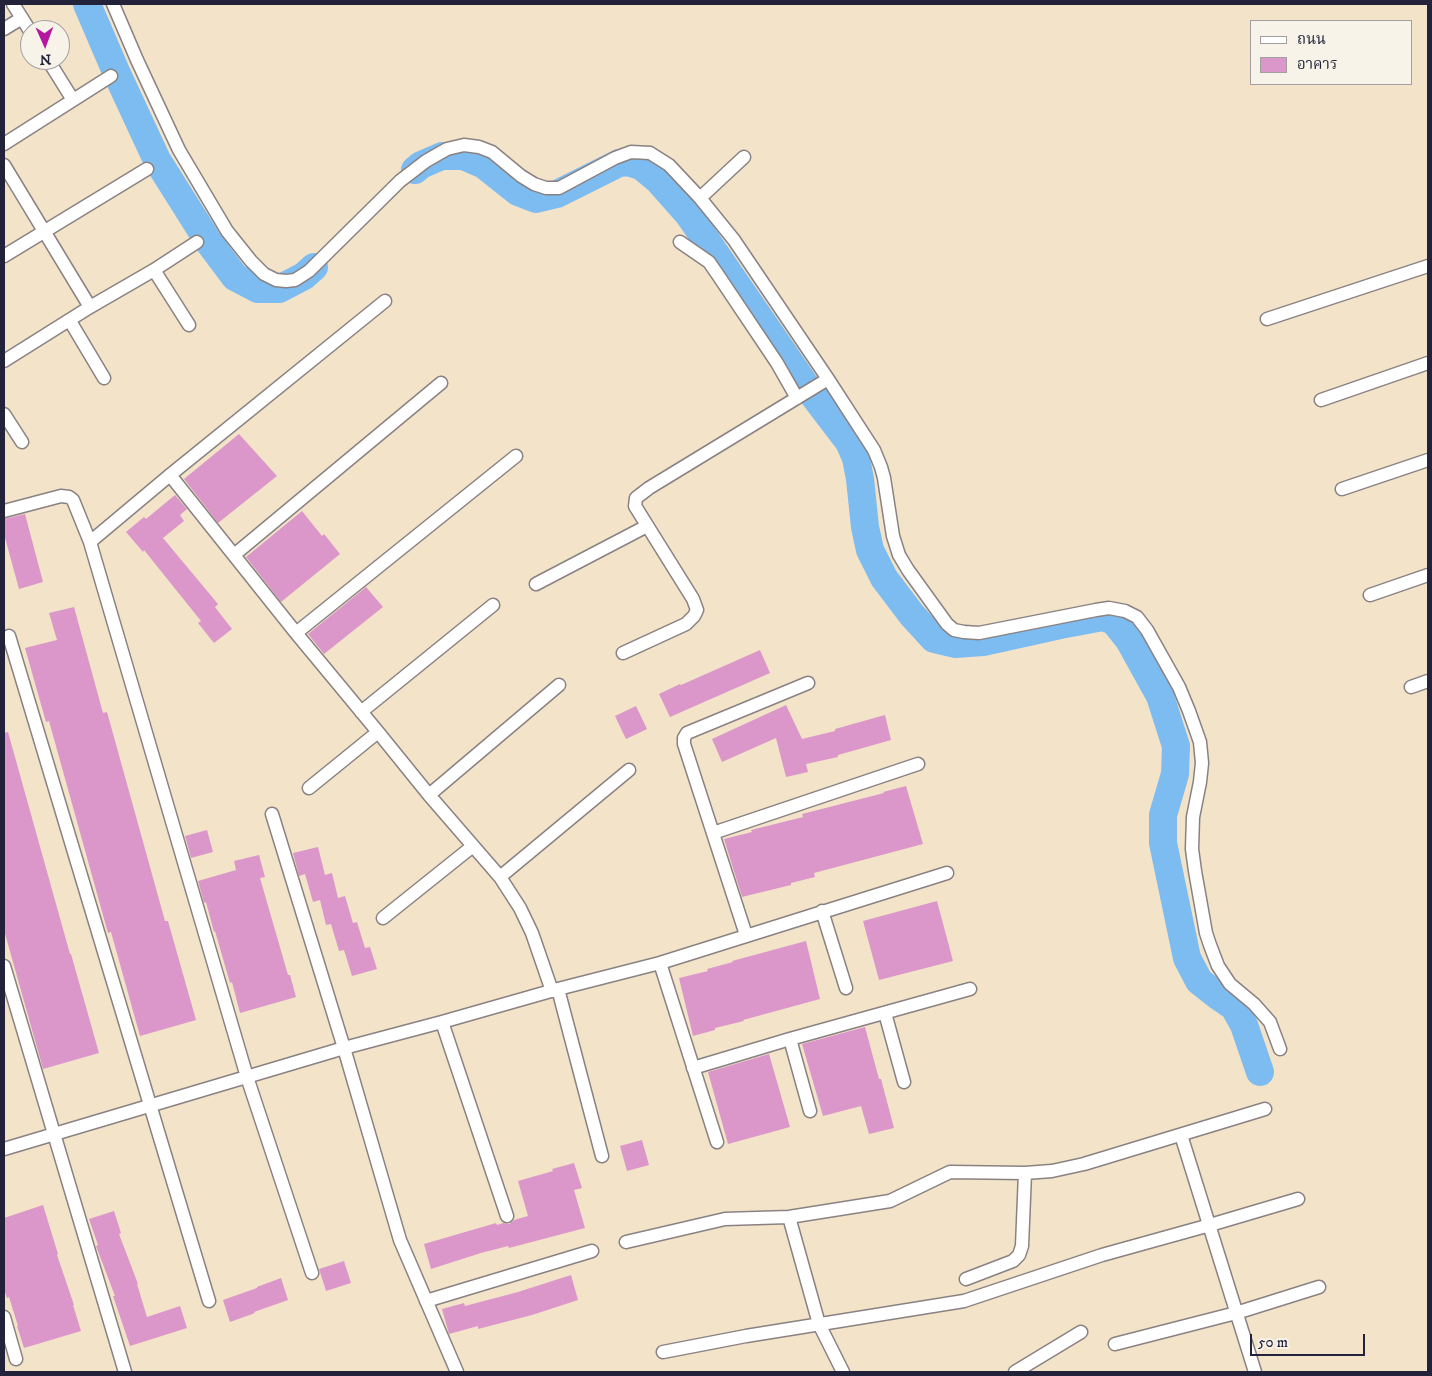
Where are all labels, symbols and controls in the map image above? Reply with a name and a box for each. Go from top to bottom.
north arrow [20,20,70,70]
legend [1250,20,1412,85]
text: ถนน [1297,30,1326,49]
text: N [39,50,52,68]
text: อาคาร [1297,55,1337,74]
scale bar [1252,1324,1367,1356]
text: 50 m [1258,1333,1288,1352]

